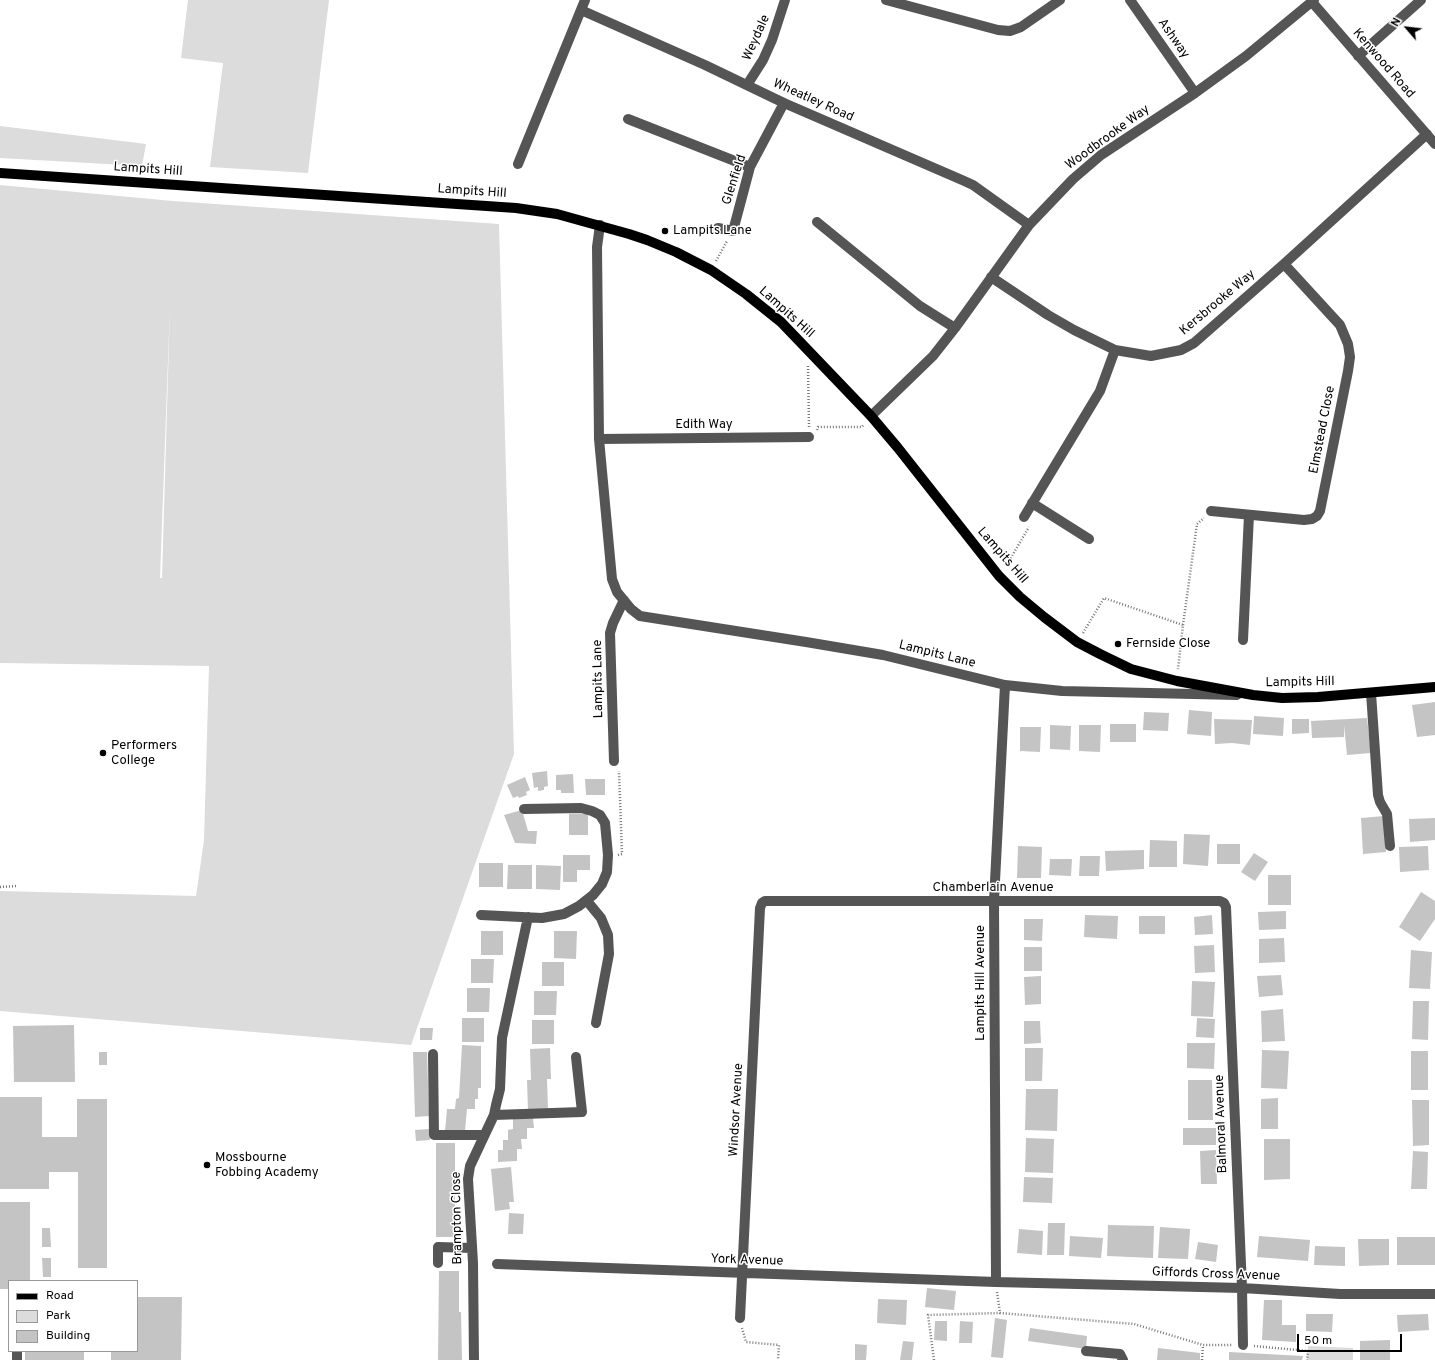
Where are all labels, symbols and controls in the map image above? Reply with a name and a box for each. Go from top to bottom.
north arrow [1387,8,1427,48]
street label: Weydale [740,13,774,63]
street label: Ashway [1154,16,1192,62]
text: N [1388,16,1404,29]
street label: Kenwood Road [1349,26,1417,102]
street label: Wheatley Road [770,76,856,126]
street label: Woodbrooke Way [1063,102,1153,174]
street label: Glenfield [720,153,750,207]
street label: Lampits Hill [113,160,183,180]
street label: Lampits Hill [437,182,507,202]
place label: Lampits Lane [673,223,752,239]
marker: Lampits Lane [660,226,670,236]
street label: Kersbrooke Way [1177,267,1259,339]
street label: Lampits Hill [755,284,817,342]
street label: Elmstead Close [1307,385,1339,475]
street label: Edith Way [675,417,733,433]
street label: Lampits Hill [973,525,1031,587]
place label: Fernside Close [1126,636,1210,652]
street label: Lampits Lane [897,638,977,672]
street label: Lampits Lane [591,639,607,719]
marker: Fernside Close [1113,639,1123,649]
street label: Lampits Hill [1265,675,1335,691]
place label: Performers College [111,738,177,769]
marker: Performers College [98,748,108,758]
street label: Chamberlain Avenue [933,880,1053,896]
street label: Lampits Hill Avenue [973,925,989,1041]
street label: Windsor Avenue [727,1063,747,1157]
street label: Balmoral Avenue [1212,1074,1232,1174]
place label: Mossbourne Fobbing Academy [215,1150,319,1181]
marker: Mossbourne Fobbing Academy [202,1160,212,1170]
street label: Brampton Close [449,1171,467,1265]
street label: York Avenue [710,1252,784,1270]
street label: Giffords Cross Avenue [1152,1265,1280,1285]
legend [8,1280,138,1352]
text: Road [46,1288,74,1304]
text: Park [46,1308,71,1324]
scale bar [1299,1326,1404,1352]
text: Building [46,1328,90,1344]
text: 50 m [1304,1333,1332,1349]

